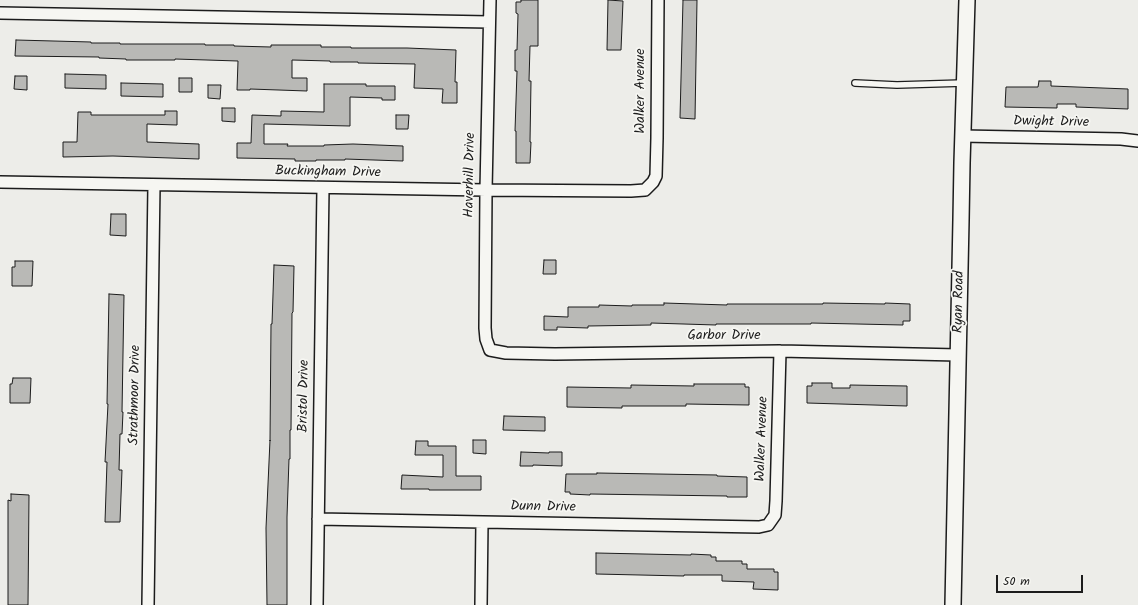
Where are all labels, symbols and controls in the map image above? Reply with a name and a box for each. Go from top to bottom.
street label: Walker Avenue [634,48,650,134]
street label: Dwight Drive [1013,114,1089,132]
street label: Haverhill Drive [462,132,480,218]
street label: Buckingham Drive [275,164,381,182]
street label: Ryan Road [951,271,969,333]
street label: Garbor Drive [688,329,760,345]
street label: Strathmoor Drive [127,345,145,445]
street label: Bristol Drive [296,359,314,433]
street label: Walker Avenue [753,396,773,482]
street label: Dunn Drive [510,499,576,517]
scale bar [998,567,1085,593]
text: 50 m [1003,572,1030,591]

